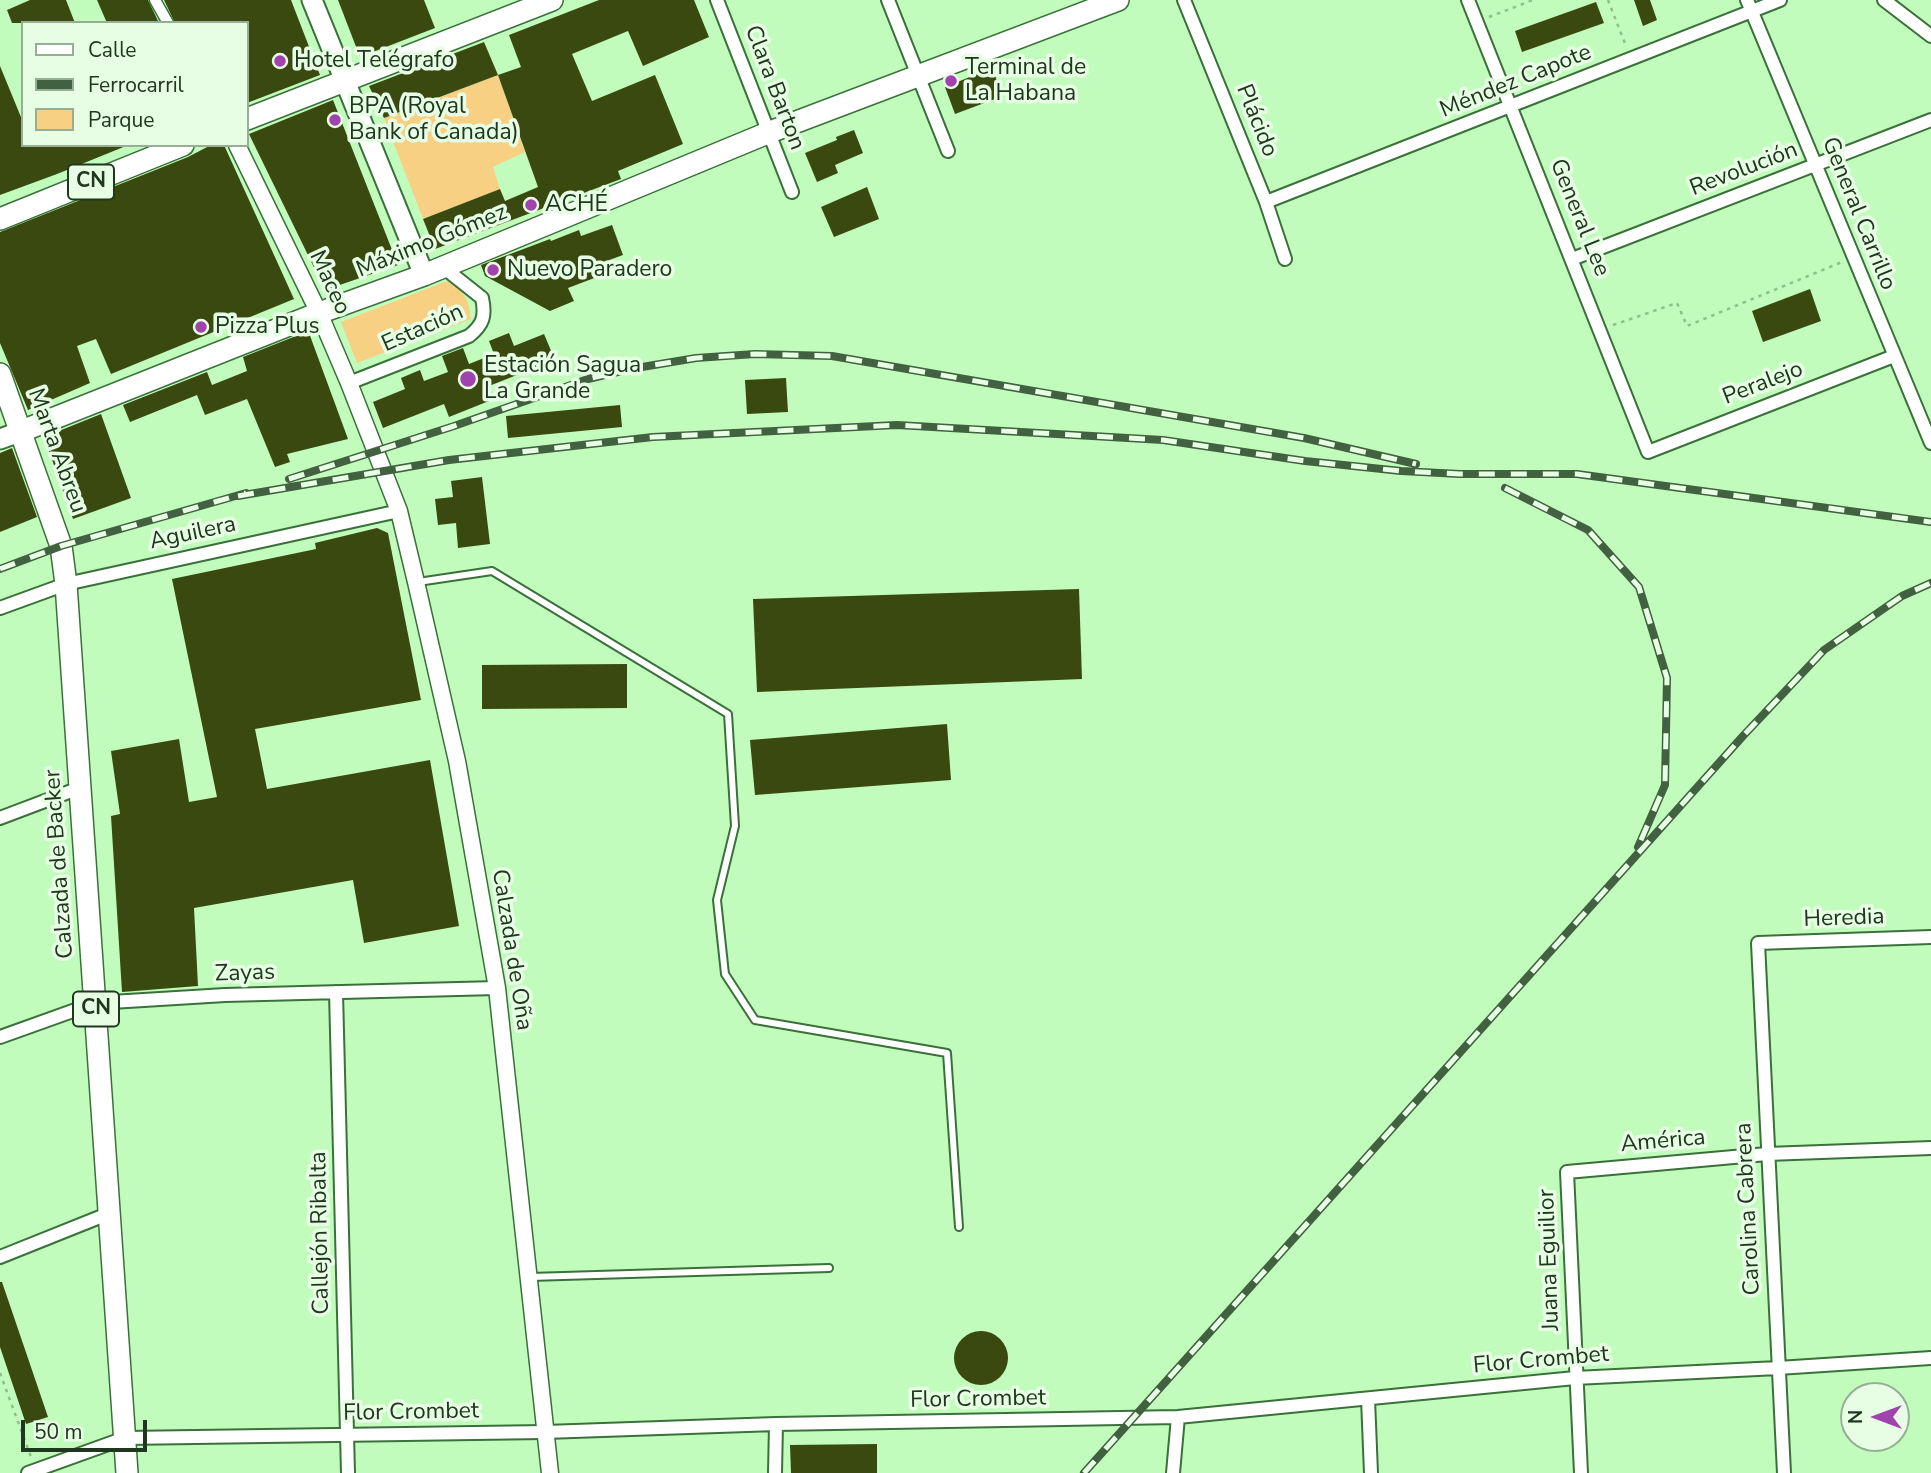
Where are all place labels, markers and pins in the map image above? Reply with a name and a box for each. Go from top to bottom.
place label: Hotel Telégrafo [294,47,454,75]
marker: Hotel Telégrafo [272,53,288,69]
place label: Terminal de La Habana [965,54,1086,108]
marker: Terminal de La Habana [943,73,959,89]
place label: BPA (Royal Bank of Canada) [349,93,519,147]
marker: BPA (Royal Bank of Canada) [327,112,343,128]
place label: ACHÉ [545,191,608,219]
marker: ACHÉ [523,197,539,213]
place label: Nuevo Paradero [507,256,672,284]
marker: Nuevo Paradero [485,262,501,278]
place label: Pizza Plus [215,313,320,341]
marker: Pizza Plus [193,319,209,335]
place label: Estación Sagua La Grande [484,352,641,406]
marker: Estación Sagua La Grande [458,369,478,389]

